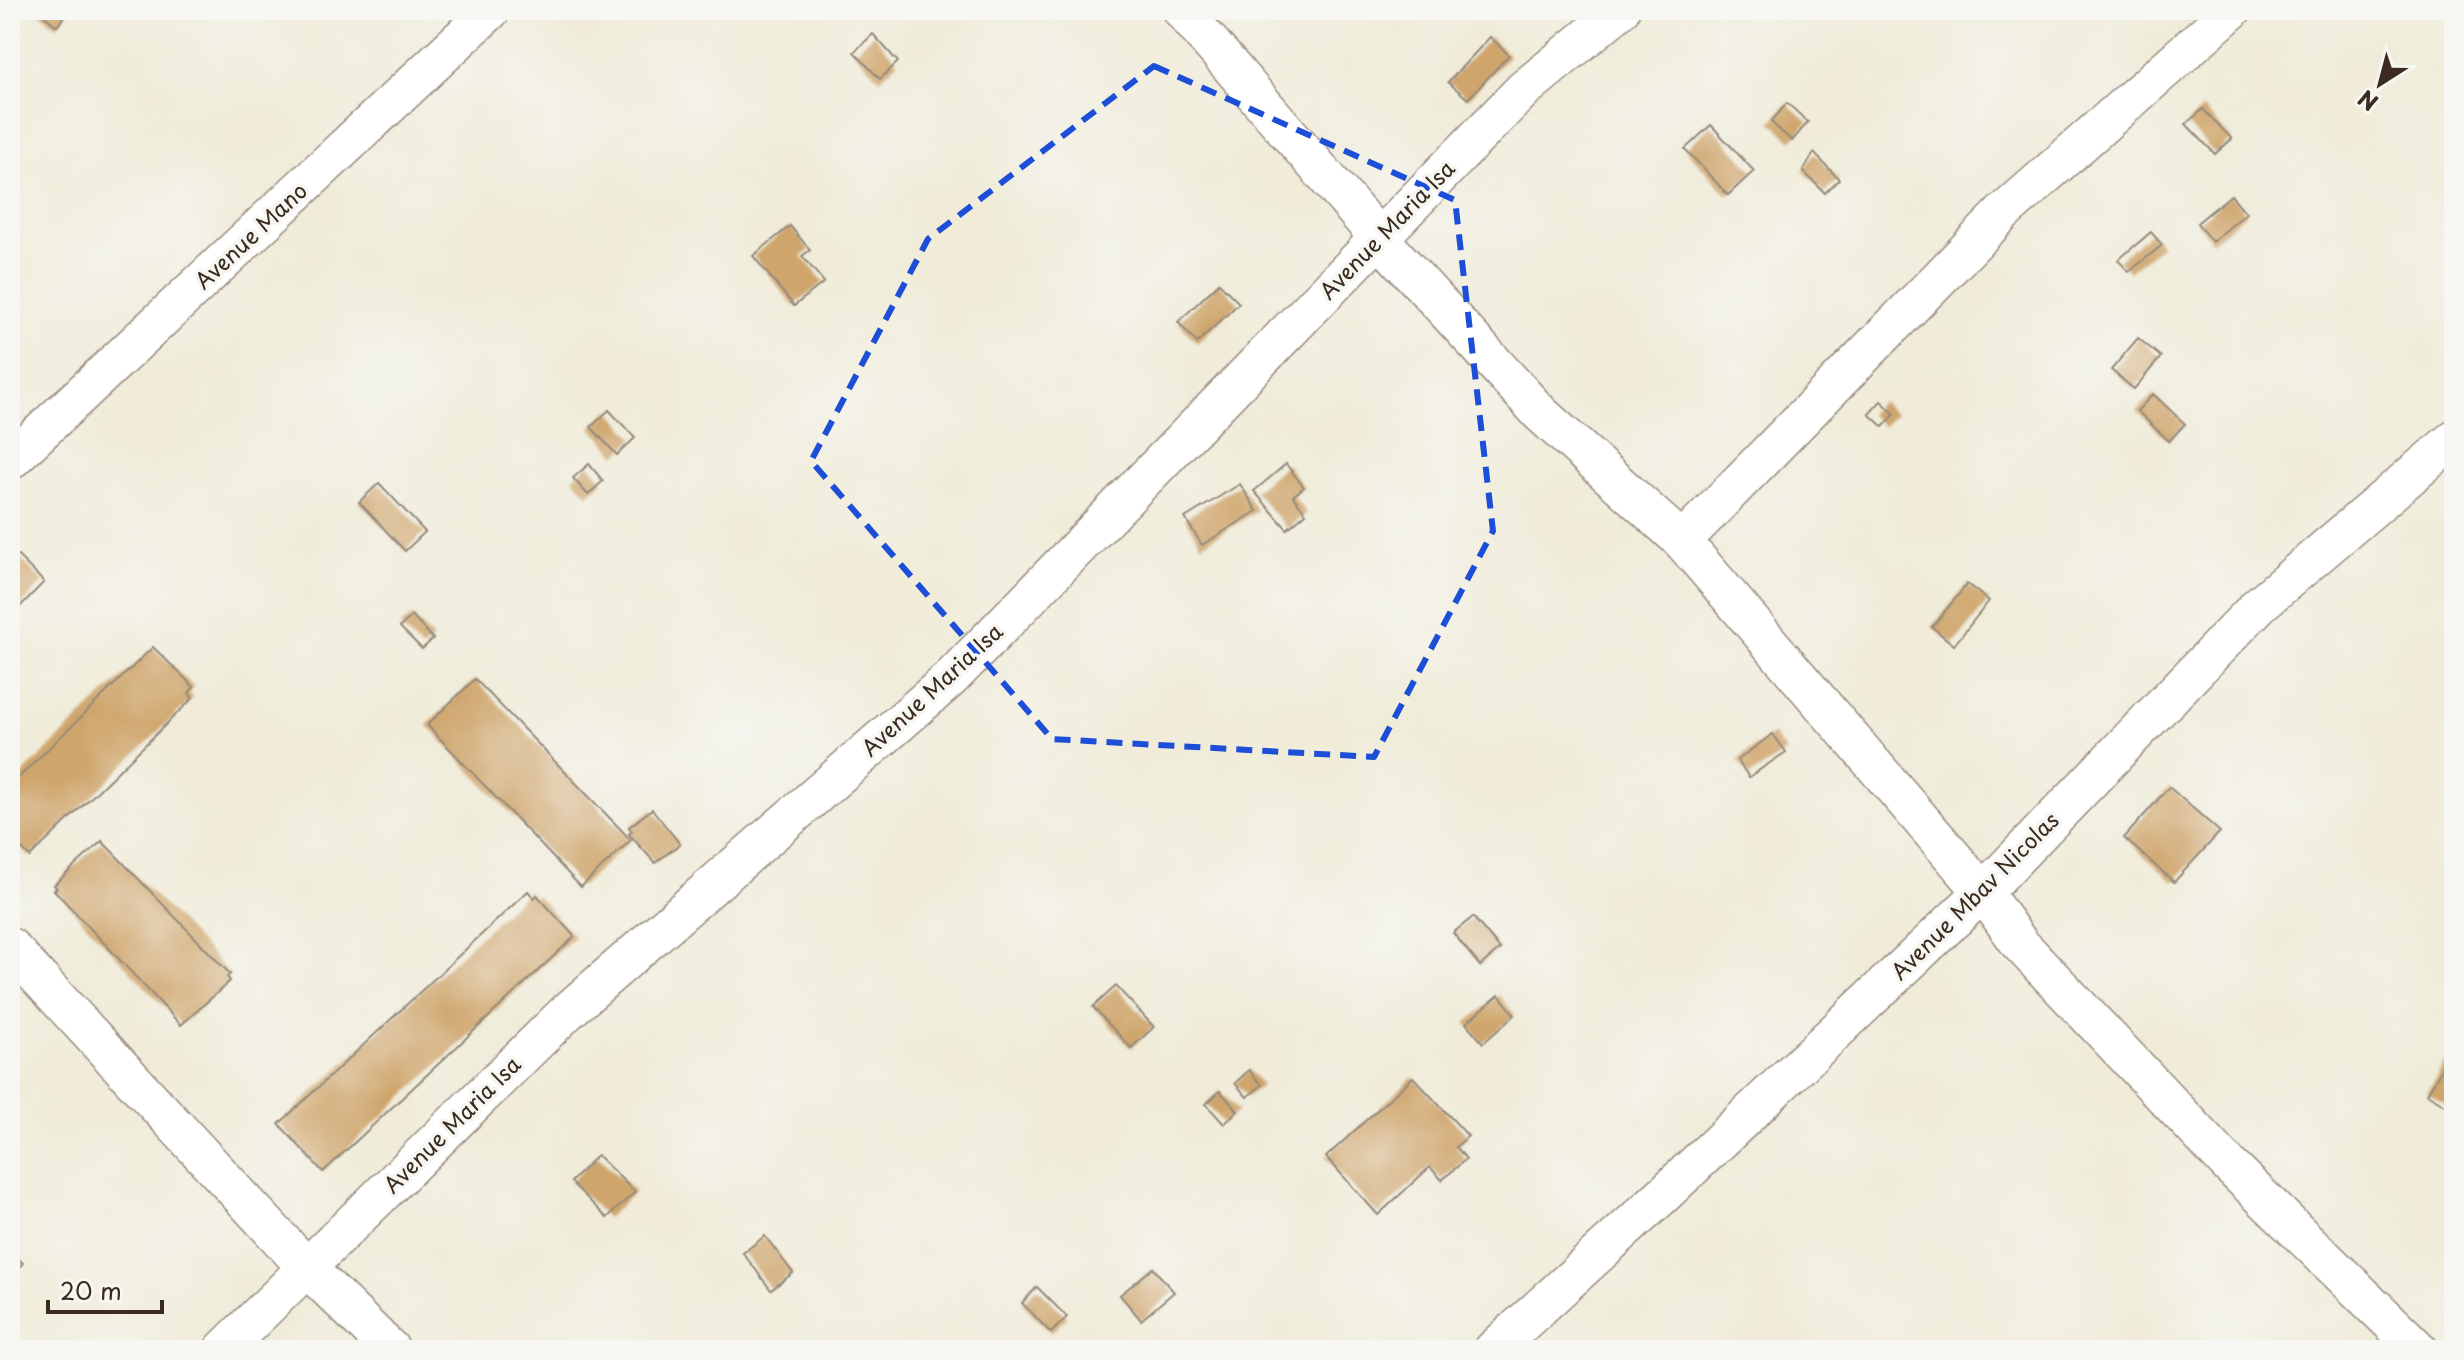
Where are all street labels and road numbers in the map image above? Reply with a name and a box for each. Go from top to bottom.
street label: Avenue Maria Isa [1311,151,1462,306]
street label: Avenue Mano [186,174,314,296]
street label: Avenue Maria Isa [853,614,1009,763]
street label: Avenue Mbav Nicolas [1882,803,2065,986]
street label: Avenue Maria Isa [375,1047,528,1200]

